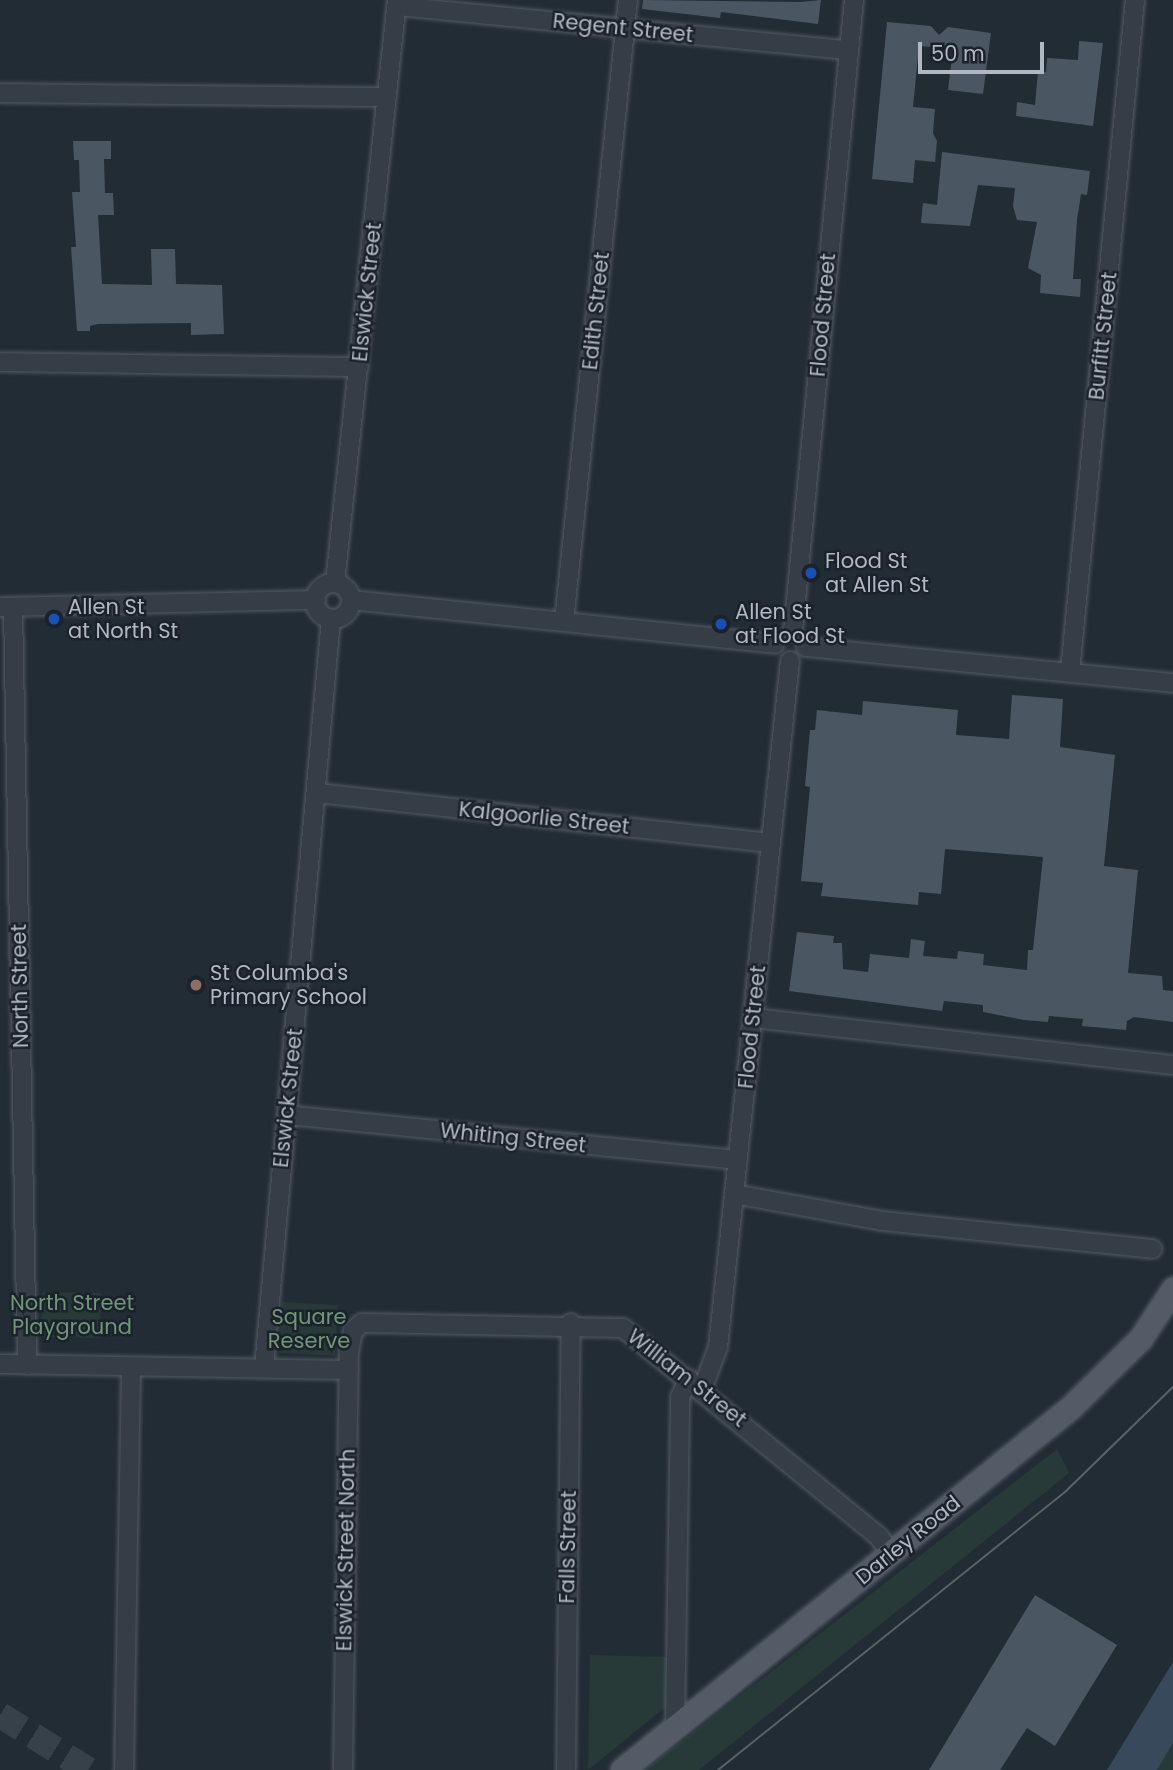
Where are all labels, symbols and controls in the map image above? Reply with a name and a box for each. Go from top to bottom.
street label: Regent Street [551,8,695,48]
scale bar [921,28,1047,72]
text: 50 m [931,39,985,68]
street label: Elswick Street [347,221,387,363]
street label: Edith Street [577,251,615,371]
street label: Flood Street [805,252,841,378]
street label: Burfitt Street [1084,271,1122,401]
place label: Flood St at Allen St [825,548,929,598]
marker: Flood St at Allen St [803,565,819,581]
place label: Allen St at North St [68,594,178,644]
place label: Allen St at Flood St [735,599,845,649]
marker: Allen St at North St [46,611,62,627]
marker: Allen St at Flood St [713,616,729,632]
street label: Kalgoorlie Street [458,797,630,839]
street label: North Street [6,924,34,1048]
place label: St Columba's Primary School [210,960,367,1010]
street label: Flood Street [733,964,771,1090]
marker: St Columba's Primary School [188,977,204,993]
street label: Elswick Street [268,1027,308,1169]
street label: Whiting Street [439,1118,587,1158]
park label: North Street Playground [10,1290,134,1340]
park label: Square Reserve [268,1304,350,1354]
street label: William Street [622,1324,752,1432]
street label: Elswick Street North [332,1448,360,1652]
street label: Falls Street [554,1490,582,1604]
street label: Darley Road [851,1490,965,1590]

